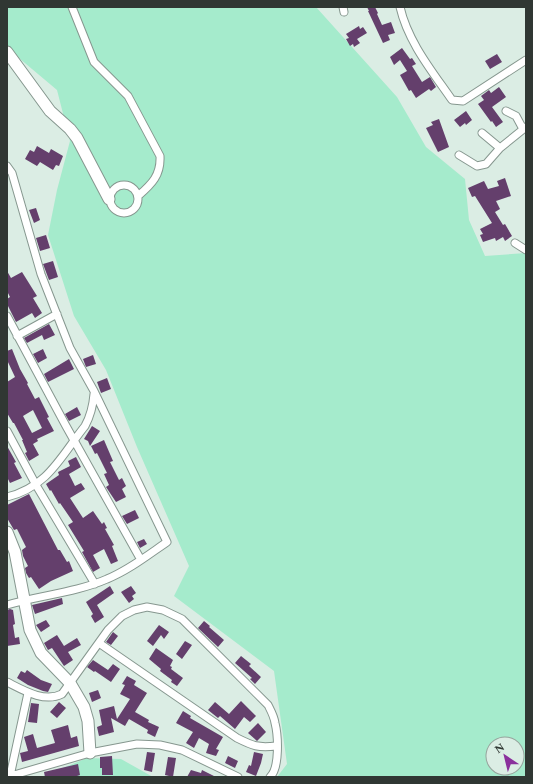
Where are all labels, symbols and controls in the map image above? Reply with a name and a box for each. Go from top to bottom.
north arrow [485,736,525,776]
text: N [491,739,508,758]

